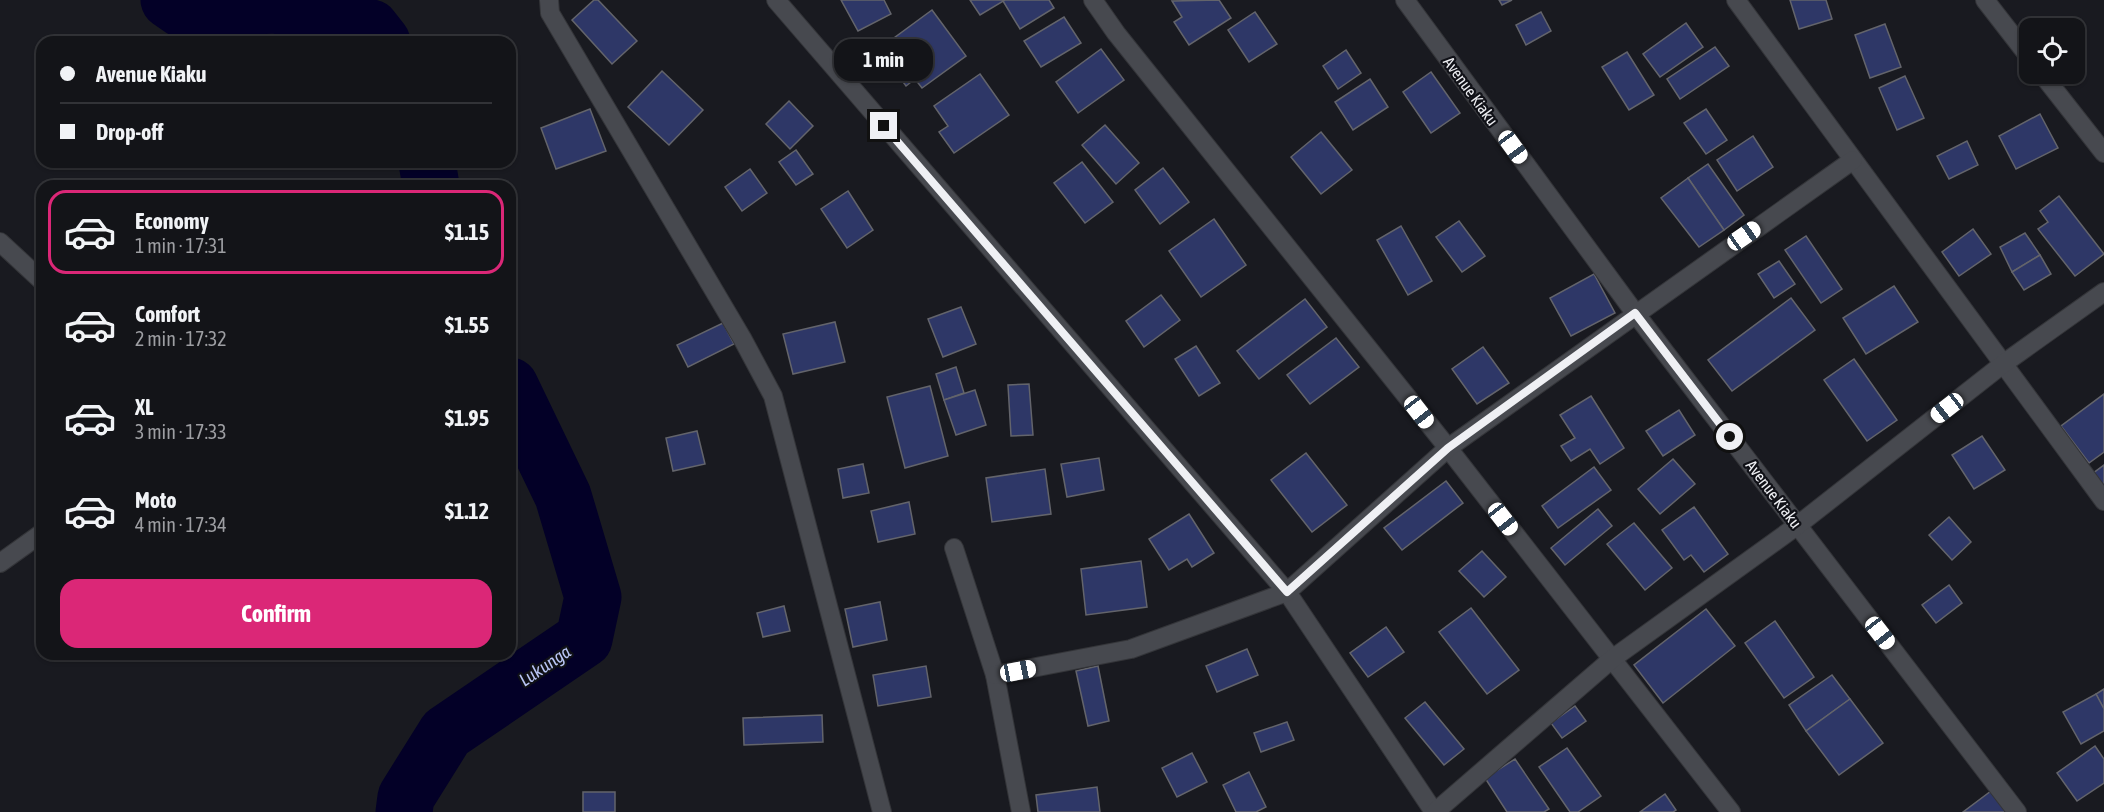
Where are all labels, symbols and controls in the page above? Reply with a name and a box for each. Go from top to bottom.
map controls [2019,18,2085,84]
button: locate [2019,18,2085,84]
callout: 1 min [834,39,934,81]
text: 1 min [863,48,904,71]
street label: Avenue Kiaku [1440,53,1502,129]
text: Avenue Kiaku [96,61,206,87]
route end [870,112,897,139]
text: Drop-off [96,119,163,145]
car [1495,127,1531,167]
icon: car [63,205,117,259]
text: Economy [135,208,209,234]
car [1724,218,1764,254]
text: $1.15 [445,219,489,245]
text: 1 min · 17:31 [135,234,227,257]
icon: car [63,298,117,352]
text: Comfort [135,301,200,327]
text: $1.55 [445,312,489,338]
text: 2 min · 17:32 [135,327,227,350]
car [1927,390,1967,426]
icon: car [63,391,117,445]
car [1401,392,1437,432]
text: XL [135,394,153,420]
text: $1.95 [445,405,489,431]
text: 3 min · 17:33 [135,420,227,443]
route start [1716,423,1743,450]
street label: Avenue Kiaku [1743,457,1805,531]
icon: car [63,484,117,538]
text: Moto [135,487,177,513]
text: $1.12 [445,498,489,524]
car [1485,499,1521,539]
text: 4 min · 17:34 [135,513,227,536]
button: Confirm [60,579,492,648]
car [1862,613,1898,653]
water label: Lukunga [515,640,575,690]
car [999,659,1037,683]

